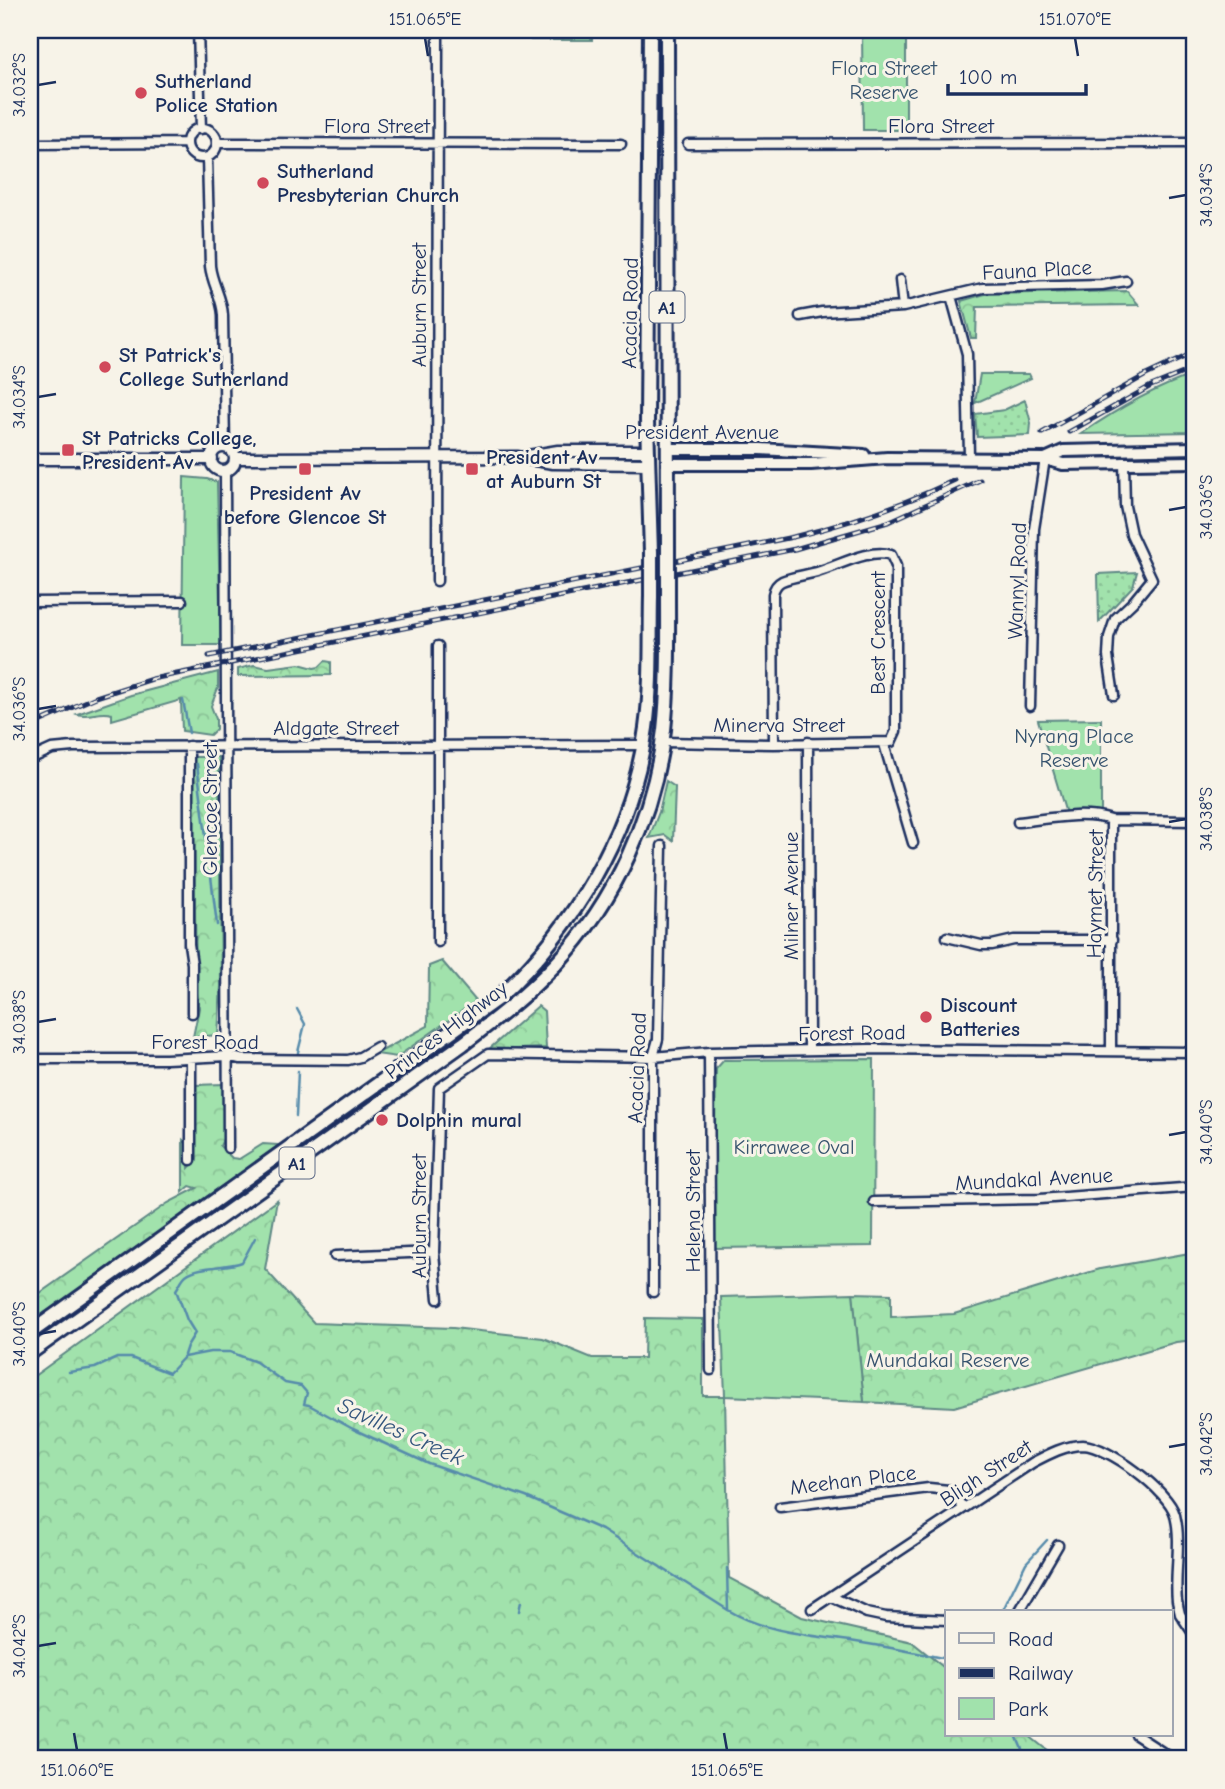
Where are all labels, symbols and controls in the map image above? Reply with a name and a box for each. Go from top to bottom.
text: 151.065°E [389,9,461,30]
text: 151.070°E [1039,9,1111,30]
scale bar [948,52,1087,96]
text: 34.032°S [9,53,30,117]
park label: Flora Street Reserve [831,56,938,104]
text: 100 m [959,65,1017,89]
place label: Sutherland Police Station [155,69,278,117]
marker: Sutherland Police Station [133,85,149,101]
street label: Flora Street [324,114,431,138]
street label: Flora Street [888,114,995,138]
place label: Sutherland Presbyterian Church [277,159,459,207]
text: 34.034°S [1196,163,1217,227]
marker: Sutherland Presbyterian Church [255,175,271,191]
street label: Auburn Street [407,242,431,367]
street label: Fauna Place [982,255,1092,285]
street label: Acacia Road [617,257,643,369]
road number: A1 [650,292,684,322]
place label: St Patrick's College Sutherland [119,343,289,391]
marker: St Patrick's College Sutherland [97,359,113,375]
text: 34.034°S [9,365,30,429]
street label: President Avenue [625,420,779,444]
place label: St Patricks College, President Av [82,426,257,474]
marker: St Patricks College, President Av [60,442,76,458]
place label: President Av at Auburn St [486,445,602,493]
marker: President Av before Glencoe St [297,461,313,477]
marker: President Av at Auburn St [464,461,480,477]
text: 34.036°S [1196,475,1217,539]
place label: President Av before Glencoe St [224,481,387,529]
street label: Wannyl Road [1003,522,1031,640]
street label: Best Crescent [866,570,890,695]
text: 34.036°S [9,677,30,741]
street label: Minerva Street [713,713,846,737]
street label: Aldgate Street [273,716,400,740]
park label: Nyrang Place Reserve [1014,724,1134,772]
street label: Glencoe Street [198,741,222,876]
text: 34.038°S [1196,787,1217,851]
street label: Haymet Street [1082,828,1108,959]
street label: Milner Avenue [779,832,803,960]
street label: Princes Highway [380,976,513,1084]
text: 34.038°S [9,990,30,1054]
place label: Discount Batteries [940,993,1020,1041]
marker: Discount Batteries [918,1009,934,1025]
street label: Acacia Road [623,1012,651,1124]
street label: Forest Road [798,1020,906,1046]
street label: Forest Road [151,1030,259,1054]
text: 34.040°S [1196,1099,1217,1165]
place label: Dolphin mural [396,1108,522,1132]
marker: Dolphin mural [374,1112,390,1128]
park label: Kirrawee Oval [733,1135,855,1159]
road number: A1 [280,1148,314,1178]
street label: Helena Street [681,1149,705,1272]
street label: Auburn Street [407,1153,431,1278]
street label: Mundakal Avenue [954,1163,1114,1195]
text: 34.040°S [9,1301,30,1367]
park label: Mundakal Reserve [866,1348,1030,1372]
water label: Savilles Creek [334,1392,469,1472]
text: 34.042°S [1196,1412,1217,1476]
street label: Bligh Street [936,1434,1037,1511]
street label: Meehan Place [788,1460,918,1500]
legend [945,1610,1172,1736]
text: 34.042°S [9,1614,30,1678]
text: Road [1008,1627,1053,1651]
text: Railway [1008,1661,1073,1685]
text: Park [1008,1697,1048,1721]
text: 151.060°E [40,1760,114,1781]
text: 151.065°E [691,1760,763,1781]

